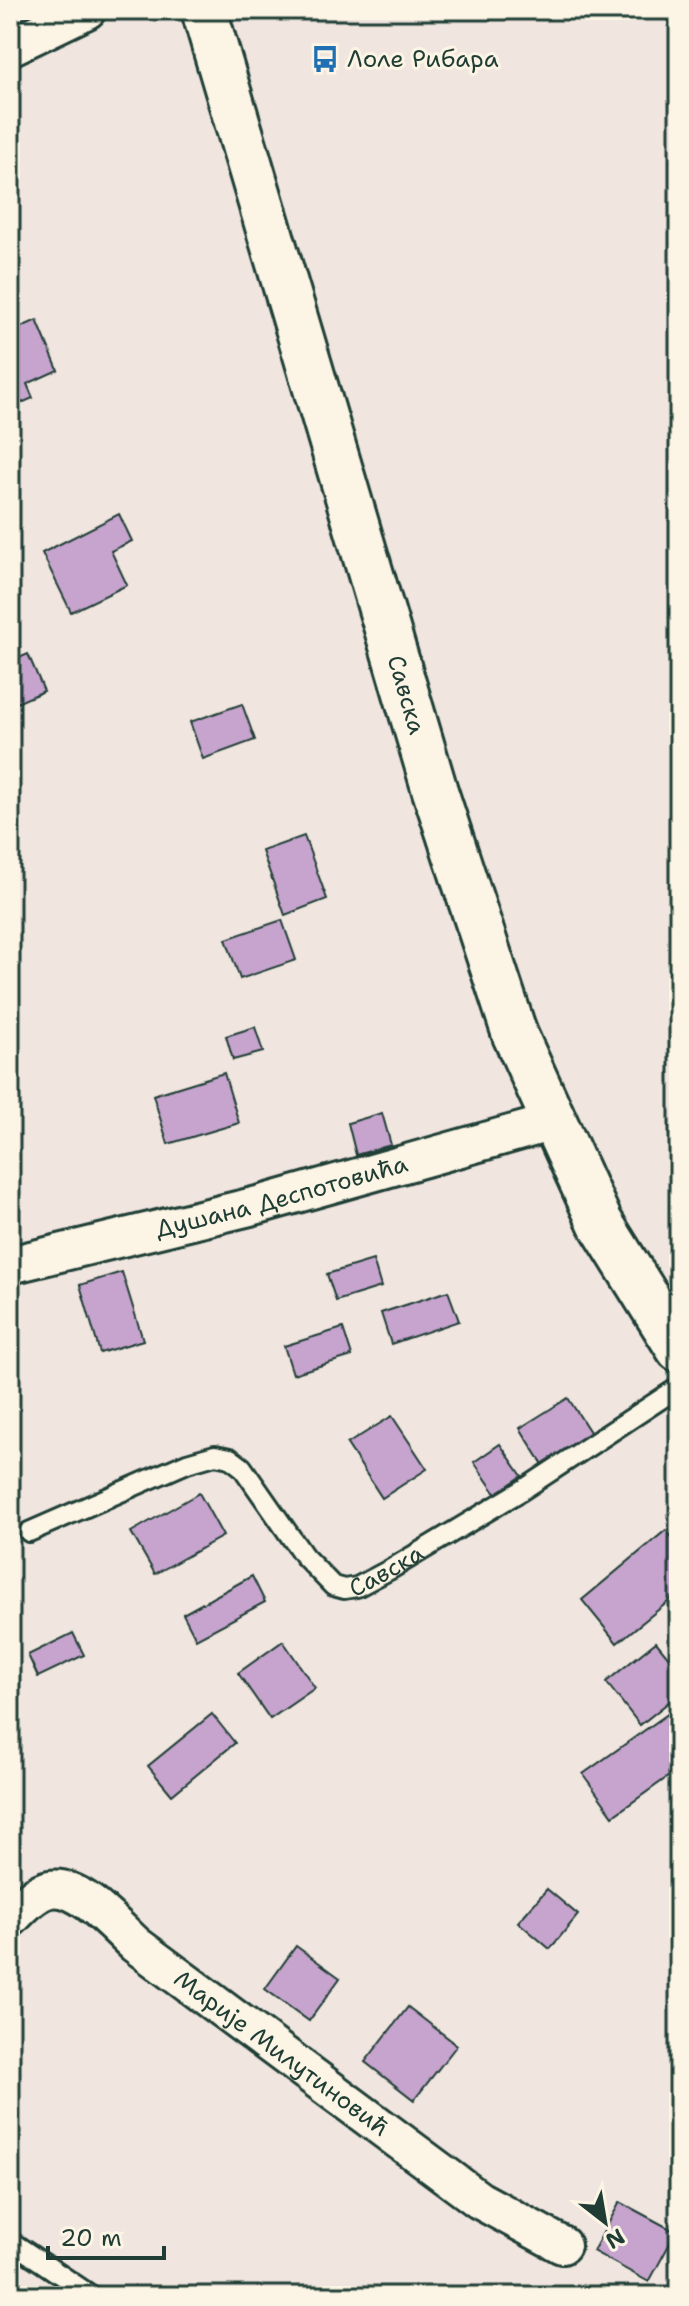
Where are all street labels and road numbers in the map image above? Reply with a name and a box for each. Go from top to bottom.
street label: Савска [380,651,433,738]
street label: Душана Деспотовића [152,1148,411,1245]
street label: Савска [343,1537,430,1604]
street label: Марије Милутиновић [168,1963,396,2144]

